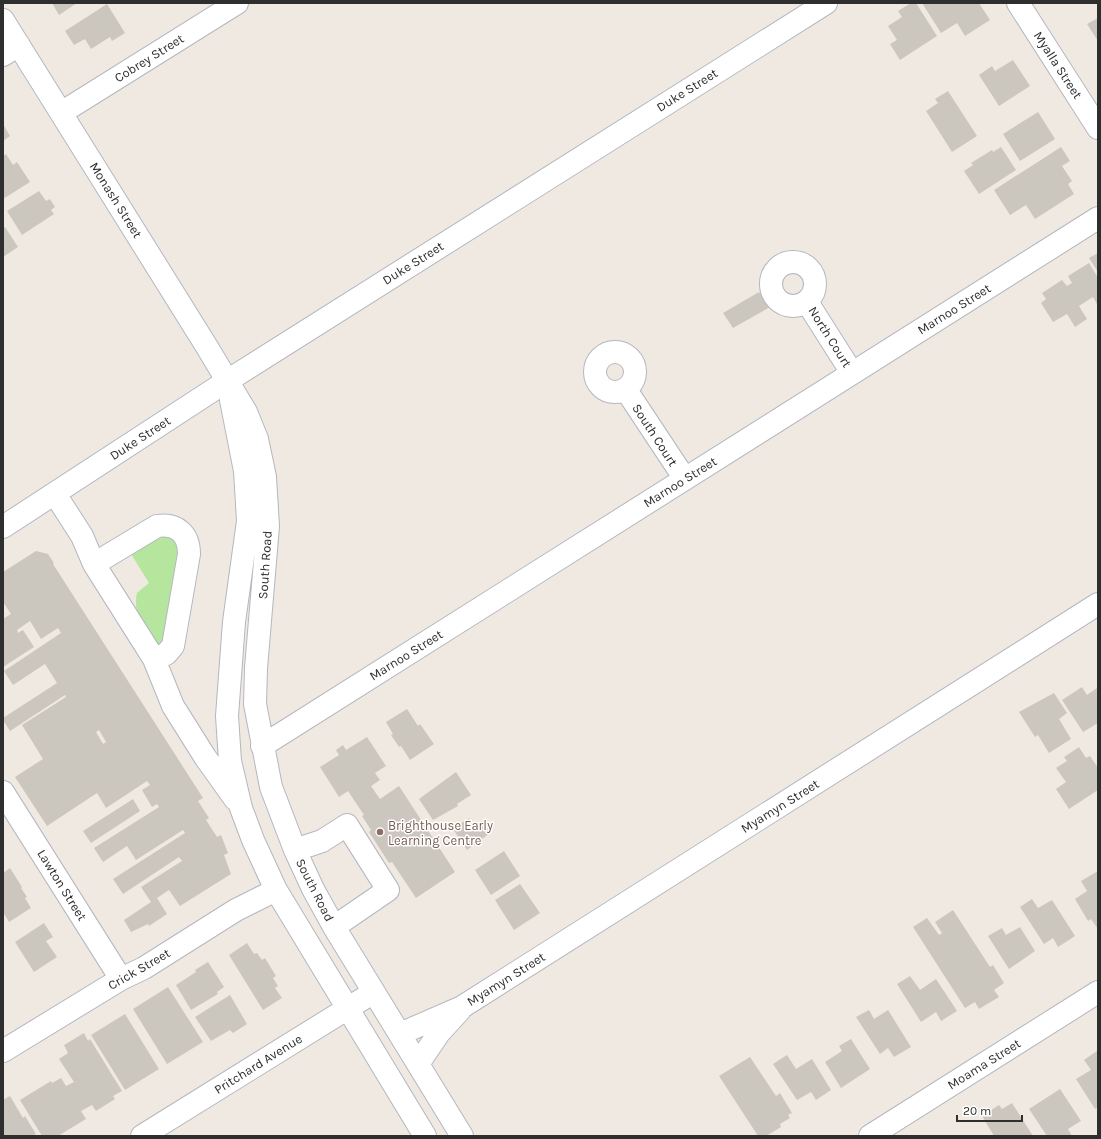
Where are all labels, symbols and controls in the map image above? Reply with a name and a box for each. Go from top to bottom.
street label: Myalla Street [1031,28,1085,102]
street label: Cobrey Street [112,31,187,85]
street label: Duke Street [654,65,720,115]
street label: Monash Street [87,159,145,241]
street label: Duke Street [380,238,446,288]
street label: Marnoo Street [915,280,994,338]
street label: North Court [805,304,855,370]
street label: South Court [629,401,681,469]
street label: Duke Street [107,413,173,463]
street label: Marnoo Street [641,453,720,511]
street label: South Road [255,530,275,600]
street label: Marnoo Street [367,626,446,684]
street label: Myamyn Street [738,776,822,836]
place label: Brighthouse Early Learning Centre [388,818,493,848]
marker: Brighthouse Early Learning Centre [375,827,385,837]
street label: Lawton Street [34,847,90,924]
street label: South Road [293,856,337,924]
street label: Crick Street [105,945,173,993]
street label: Myamyn Street [464,949,548,1009]
street label: Pritchard Avenue [211,1031,305,1097]
street label: Moama Street [945,1035,1023,1092]
scale bar [957,1097,1022,1123]
text: 20 m [963,1104,991,1118]

